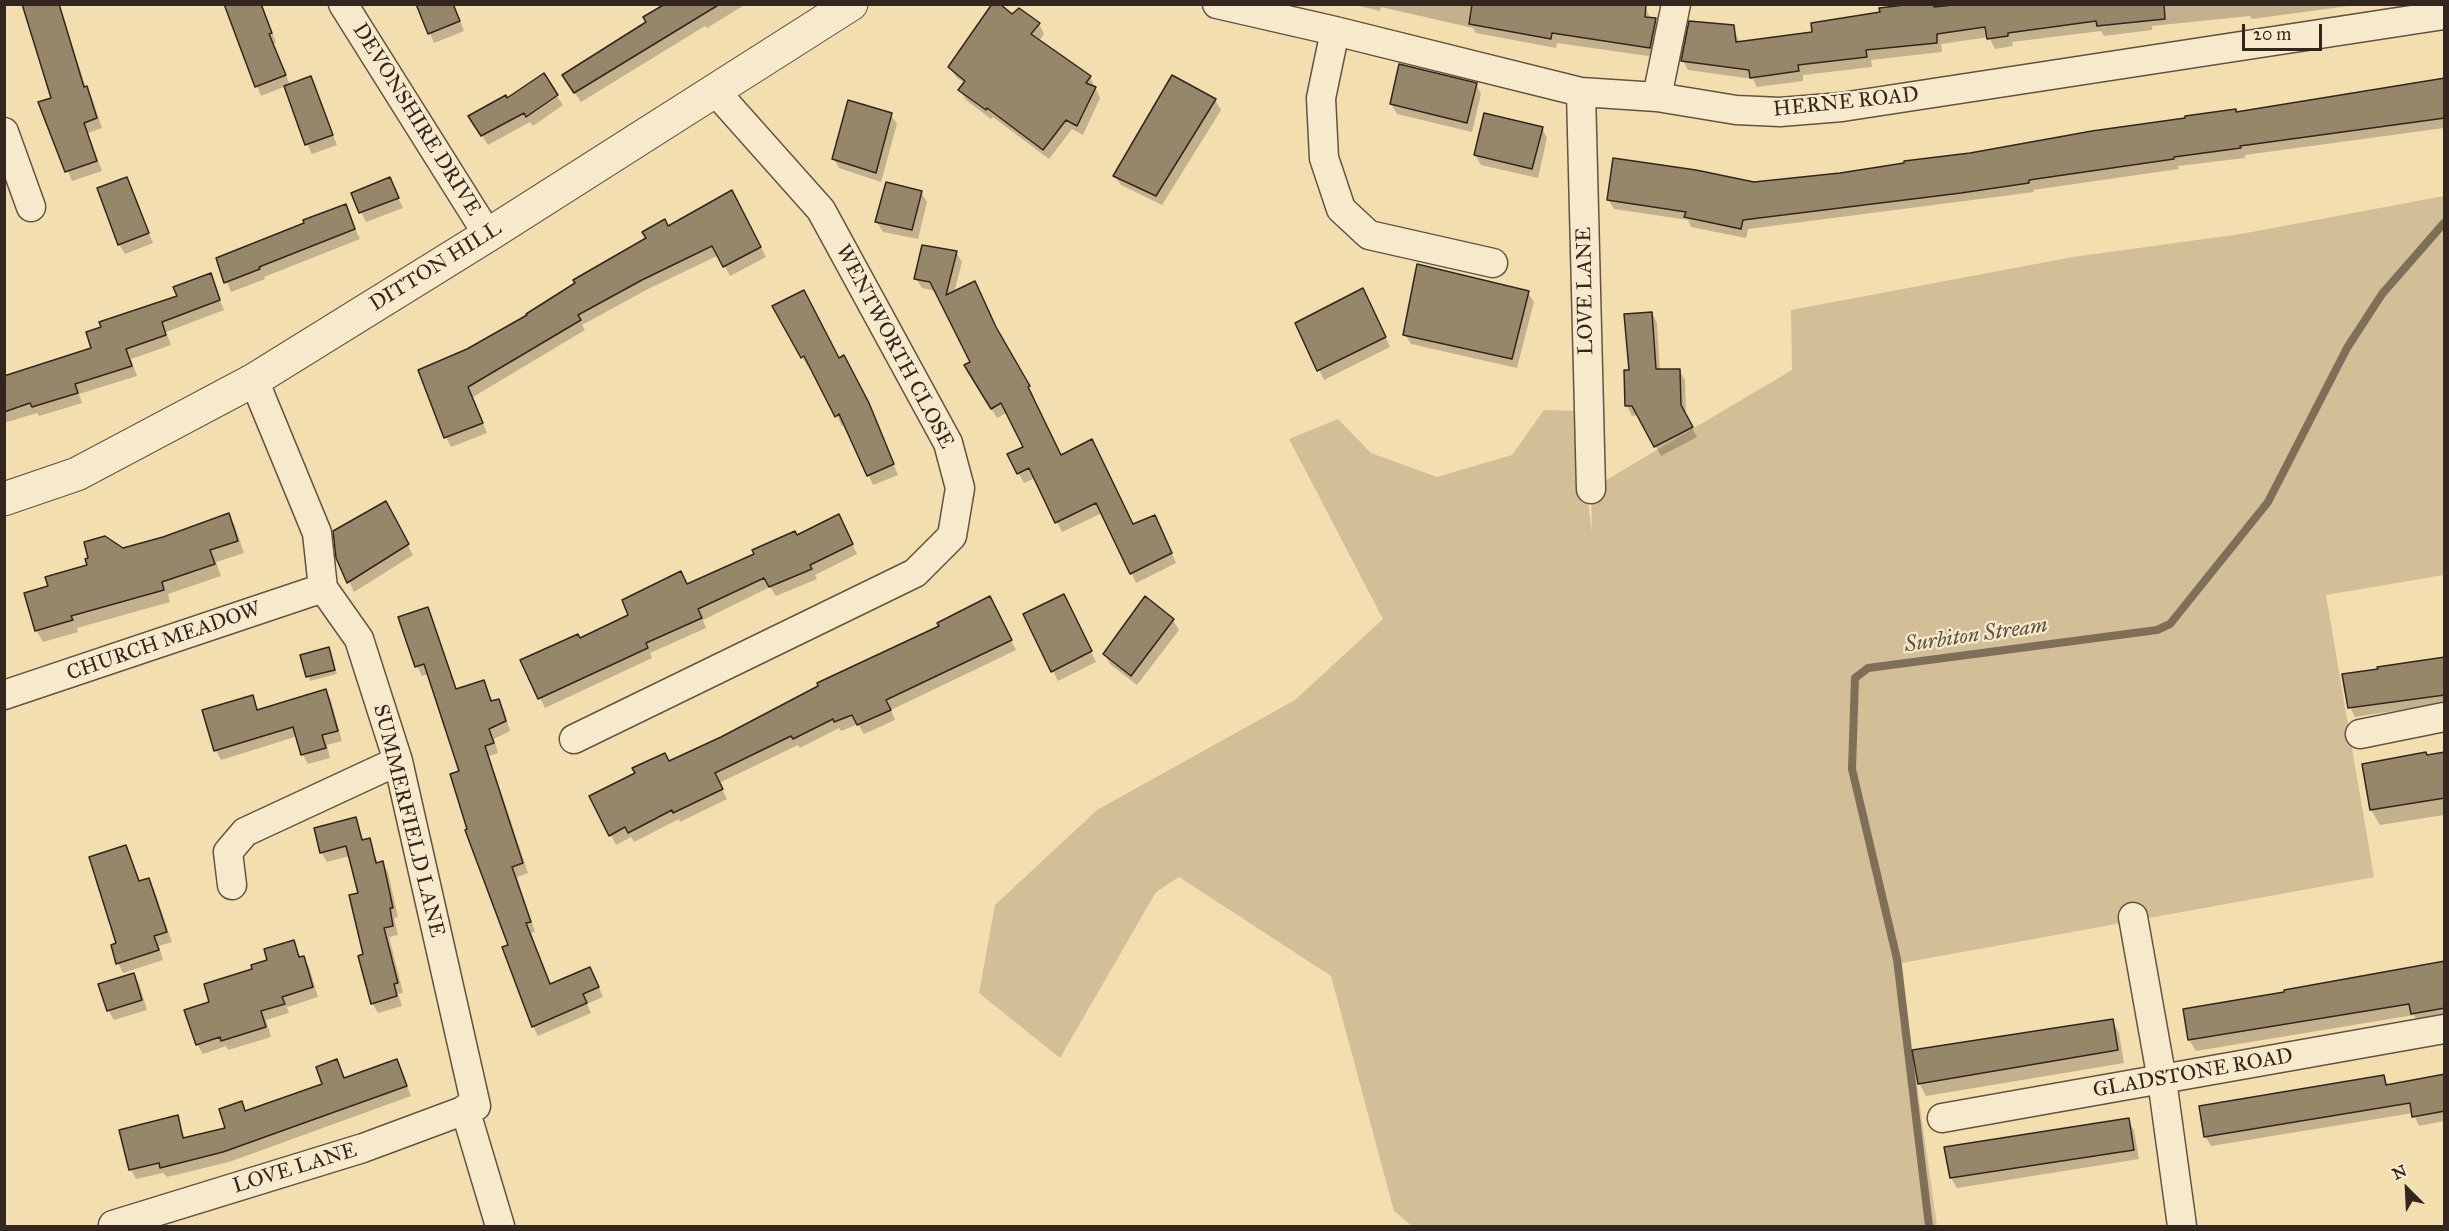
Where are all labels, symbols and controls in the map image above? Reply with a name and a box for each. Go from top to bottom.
scale bar [2245,12,2324,50]
street label: DEVONSHIRE DRIVE [346,19,486,221]
text: 20 m [2253,23,2291,45]
street label: HERNE ROAD [1772,83,1920,123]
street label: DITTON HILL [365,216,507,318]
street label: LOVE LANE [1572,227,1600,355]
street label: WENTWORTH CLOSE [830,241,958,453]
street label: CHURCH MEADOW [64,597,264,687]
water label: Surbiton Stream [1903,613,2049,659]
street label: SUMMERFIELD LANE [367,702,449,940]
street label: GLADSTONE ROAD [2091,1044,2295,1104]
street label: LOVE LANE [230,1138,360,1200]
north arrow [2377,1159,2437,1219]
text: N [2389,1161,2410,1184]

